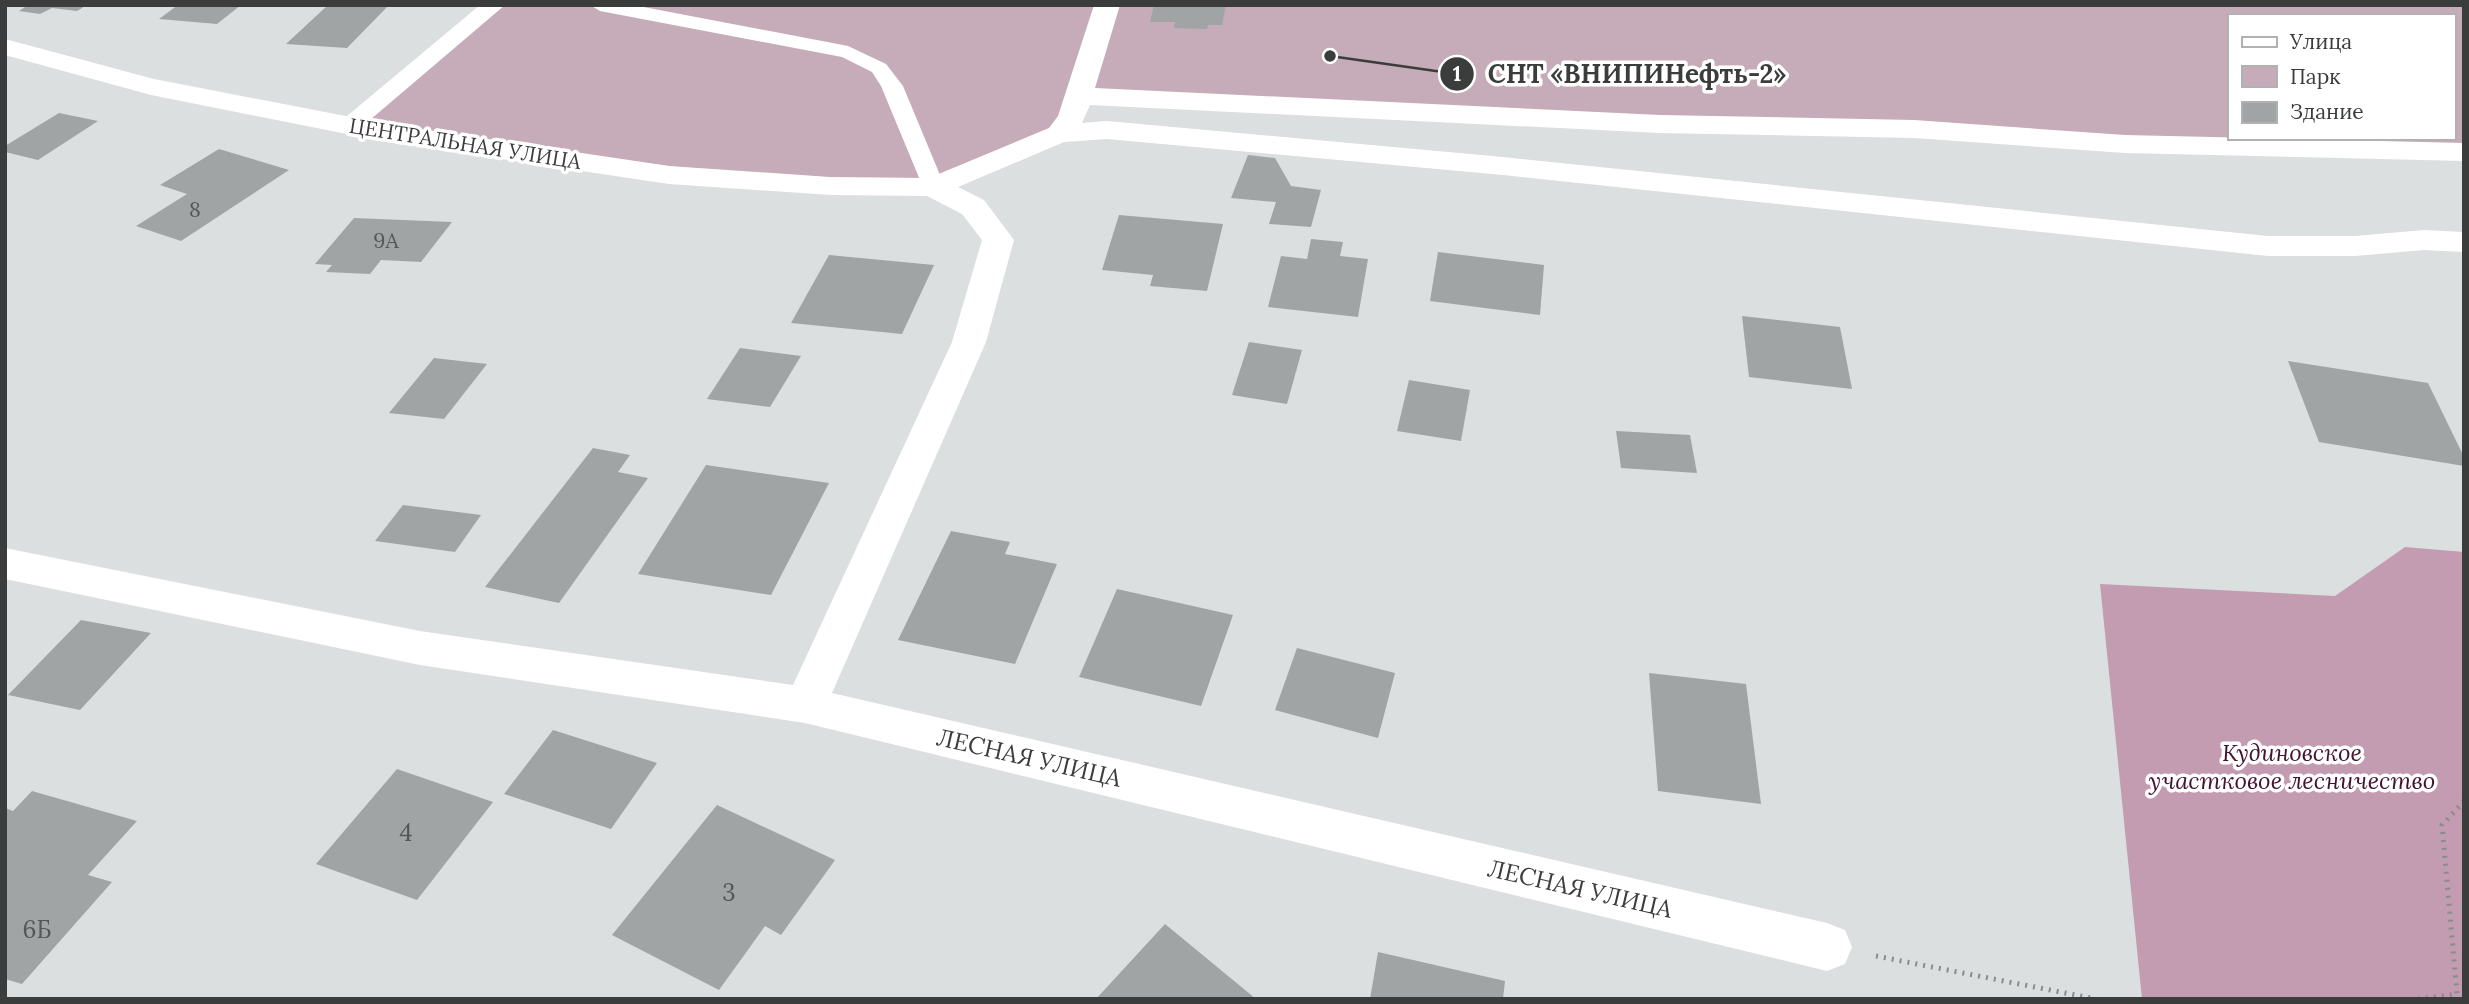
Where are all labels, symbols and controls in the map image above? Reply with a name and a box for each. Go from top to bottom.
legend [2228,14,2455,140]
text: Улица [2289,28,2352,55]
callout: СНТ «ВНИПИНефть-2» [1439,51,1800,98]
text: СНТ «ВНИПИНефть-2» [1488,57,1786,90]
text: 1 [1453,60,1461,87]
text: Парк [2290,63,2341,90]
text: Здание [2290,98,2364,125]
street label: ЦЕНТРАЛЬНАЯ УЛИЦА [347,112,584,175]
house number: 8 [189,196,201,223]
house number: 9А [373,227,399,254]
street label: ЛЕСНАЯ УЛИЦА [934,721,1125,794]
park label: Кудиновское участковое лесничество [2148,737,2435,796]
house number: 4 [399,817,413,848]
street label: ЛЕСНАЯ УЛИЦА [1485,852,1676,925]
house number: 3 [722,877,736,908]
house number: 6Б [23,914,51,945]

